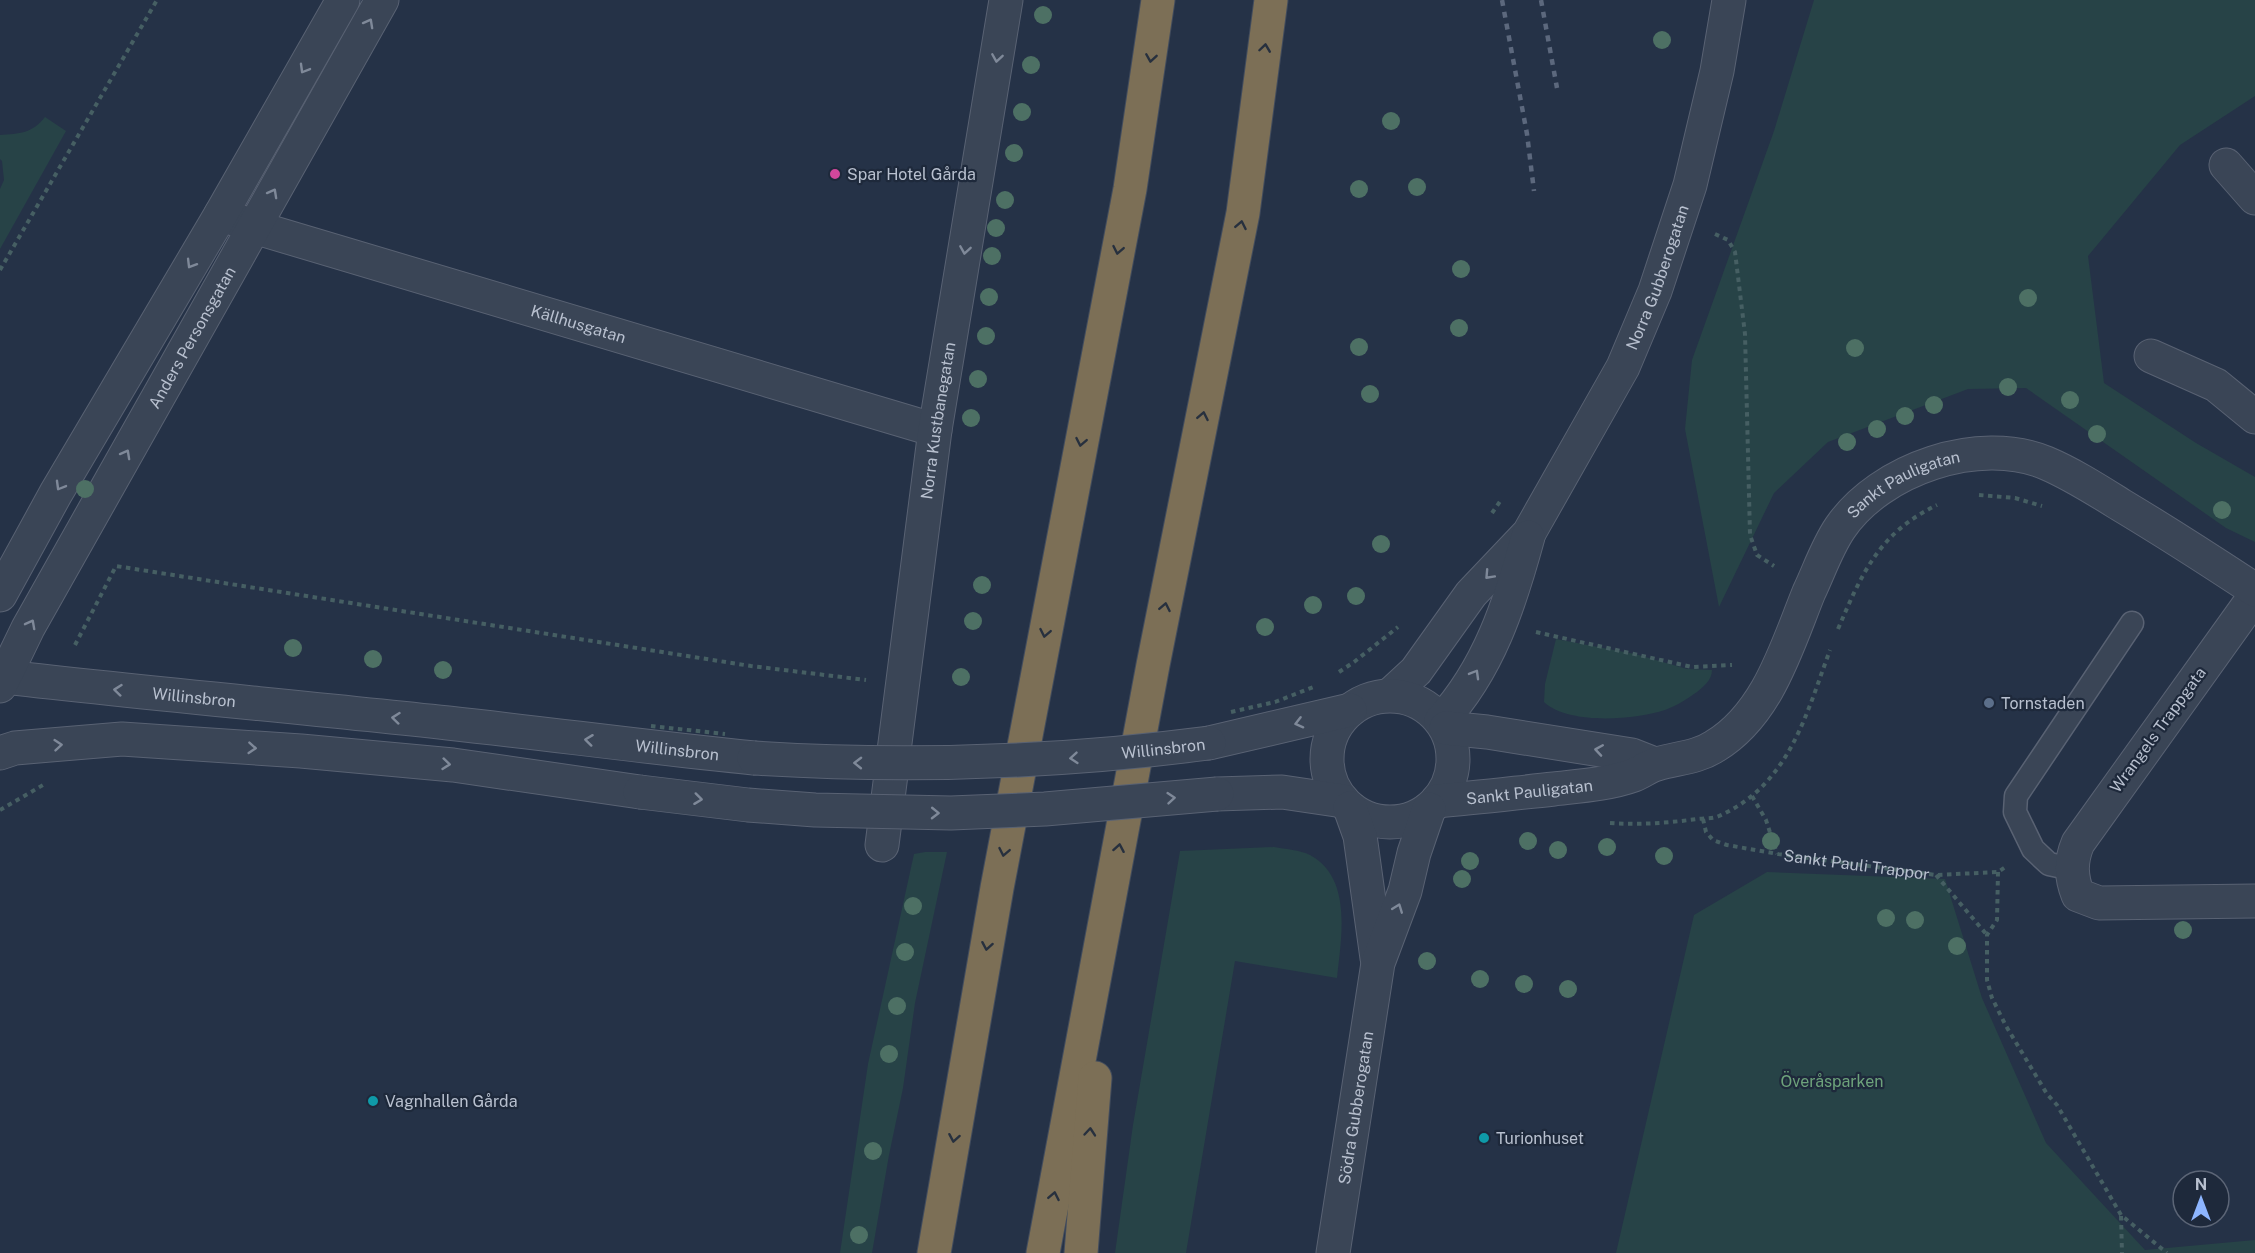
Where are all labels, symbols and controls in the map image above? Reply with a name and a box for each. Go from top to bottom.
one-way arrow [362,19,373,29]
one-way arrow [1259,44,1271,53]
one-way arrow [991,53,1003,62]
one-way arrow [1145,53,1157,63]
one-way arrow [299,63,311,73]
place label: Spar Hotel Gårda [847,165,976,184]
marker: Spar Hotel Gårda [828,167,842,181]
one-way arrow [266,189,277,199]
street label: Norra Gubberogatan [1622,202,1692,353]
one-way arrow [1234,220,1247,230]
one-way arrow [959,245,971,255]
one-way arrow [1112,245,1125,255]
one-way arrow [187,258,199,268]
street label: Anders Personsgatan [144,263,239,412]
street label: Källhusgatan [529,301,628,347]
street label: Norra Kustbanegatan [917,341,959,501]
one-way arrow [1196,411,1209,421]
one-way arrow [1075,436,1088,446]
street label: Sankt Pauligatan [1843,447,1962,522]
one-way arrow [119,450,130,460]
one-way arrow [55,480,67,490]
one-way arrow [1485,568,1496,579]
one-way arrow [1158,602,1171,612]
one-way arrow [24,620,35,630]
one-way arrow [1039,628,1052,638]
street label: Wrangels Trappgata [2106,664,2210,796]
one-way arrow [1468,669,1480,680]
street label: Willinsbron [151,683,237,711]
one-way arrow [114,684,123,697]
place label: Tornstaden [2001,694,2085,713]
marker: Tornstaden [1982,696,1996,710]
one-way arrow [391,712,400,725]
one-way arrow [1294,715,1304,728]
street label: Willinsbron [1121,734,1206,762]
one-way arrow [585,735,594,747]
street label: Willinsbron [634,736,720,764]
one-way arrow [53,739,62,752]
one-way arrow [248,741,257,754]
one-way arrow [1594,744,1603,756]
one-way arrow [1069,751,1078,764]
one-way arrow [442,757,451,770]
one-way arrow [853,757,862,769]
street label: Sankt Pauligatan [1465,775,1594,808]
one-way arrow [694,792,703,804]
one-way arrow [1167,792,1176,805]
one-way arrow [930,806,939,819]
one-way arrow [1112,844,1125,854]
street label: Sankt Pauli Trappor [1783,845,1931,884]
one-way arrow [998,847,1011,857]
one-way arrow [1391,903,1404,914]
one-way arrow [981,940,994,950]
street label: Södra Gubberogatan [1334,1030,1377,1186]
park label: Överåsparken [1781,1071,1883,1091]
place label: Vagnhallen Gårda [385,1092,517,1111]
marker: Vagnhallen Gårda [366,1094,380,1108]
one-way arrow [1084,1127,1097,1136]
place label: Turionhuset [1496,1129,1584,1148]
marker: Turionhuset [1477,1131,1491,1145]
one-way arrow [948,1132,961,1142]
north arrow [2171,1169,2231,1229]
text: N [2195,1175,2207,1194]
one-way arrow [1047,1191,1060,1201]

